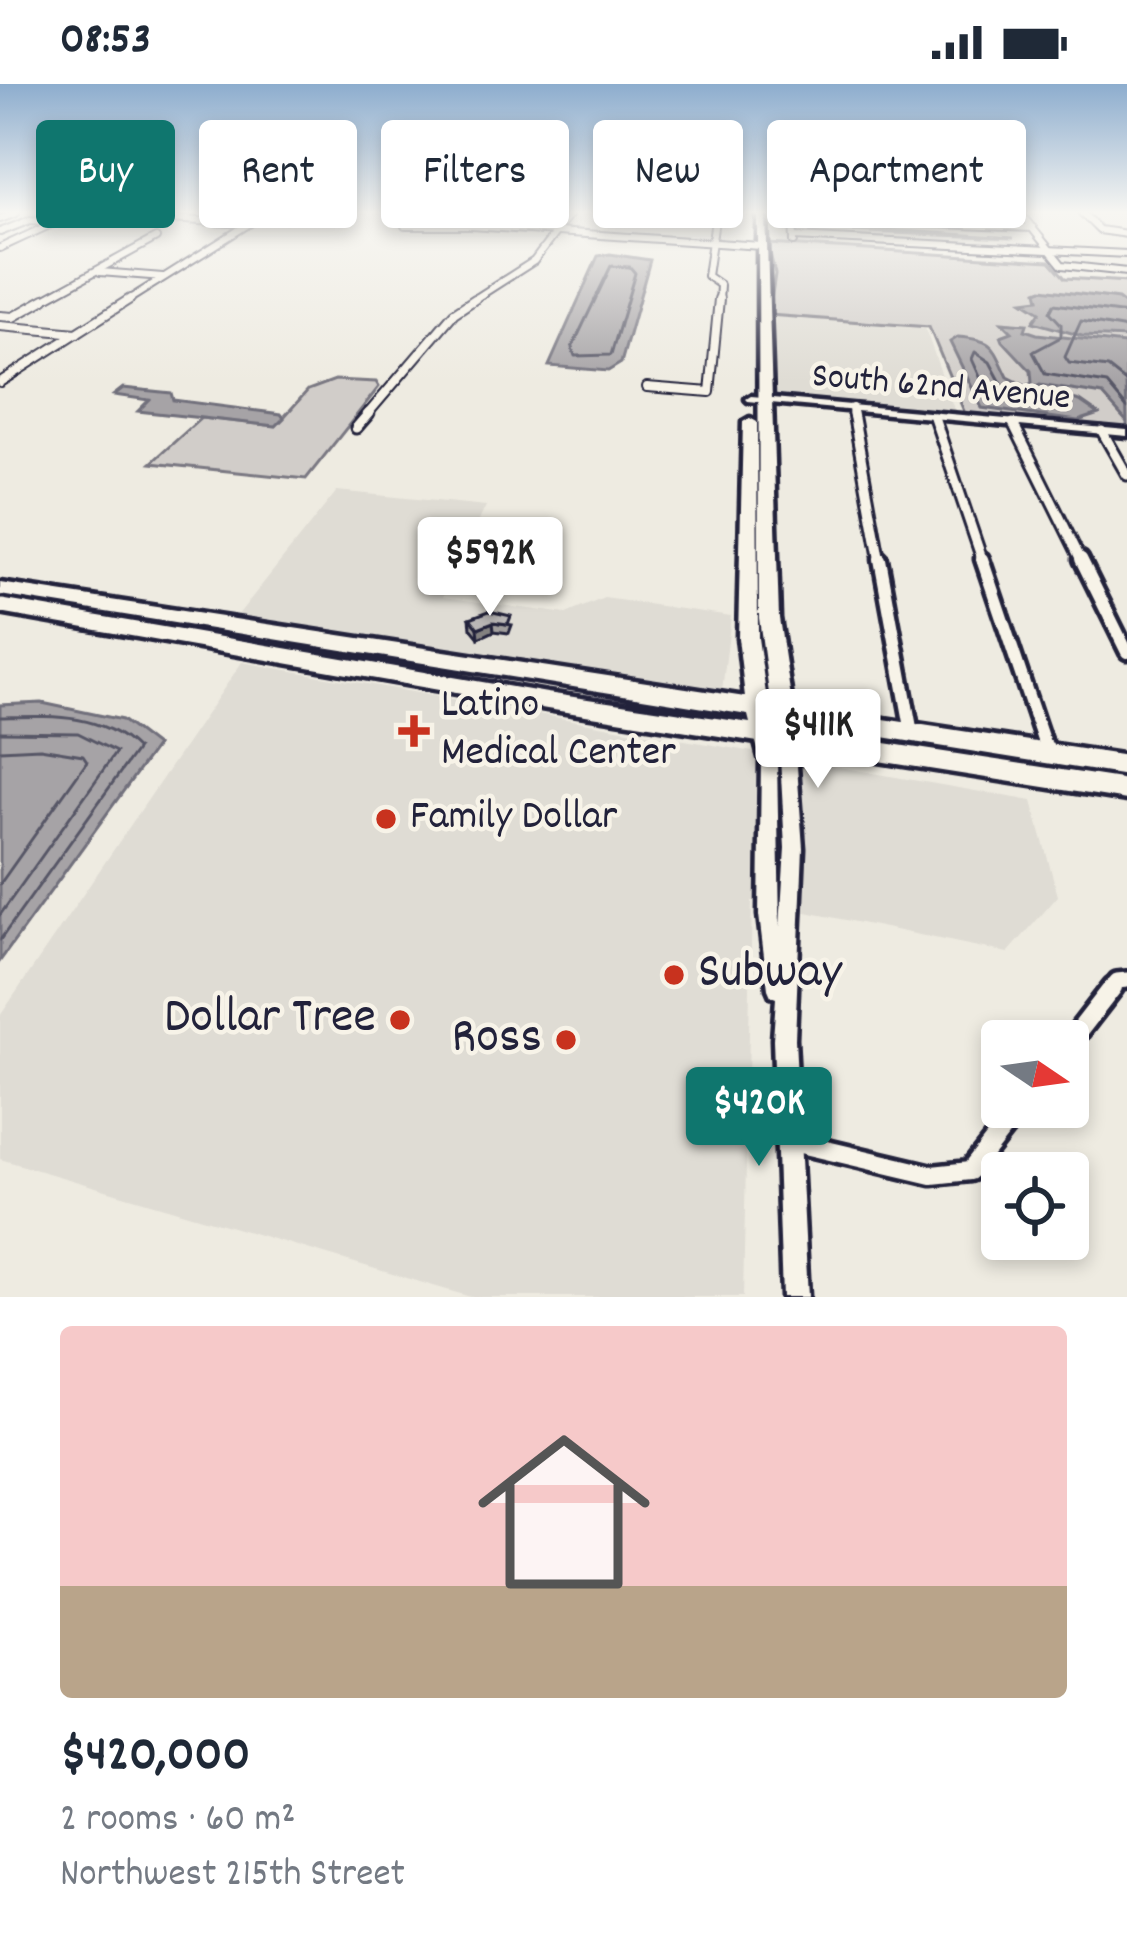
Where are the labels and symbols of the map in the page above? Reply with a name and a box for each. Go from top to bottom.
street label: South 62nd Avenue [810,352,1072,426]
pin: $592K [406,517,574,619]
place label: Latino Medical Center [441,677,676,785]
pin: $411K [734,689,902,791]
marker: Latino Medical Center [398,715,430,747]
place label: Family Dollar [410,789,618,849]
marker: Family Dollar [373,806,399,832]
place label: Subway [698,939,843,1011]
marker: Subway [661,962,687,988]
place label: Dollar Tree [164,984,376,1056]
place label: Ross [452,1004,542,1076]
marker: Dollar Tree [387,1007,413,1033]
north arrow [981,1020,1089,1128]
marker: Ross [553,1027,579,1053]
pin: $420K [675,1067,843,1169]

